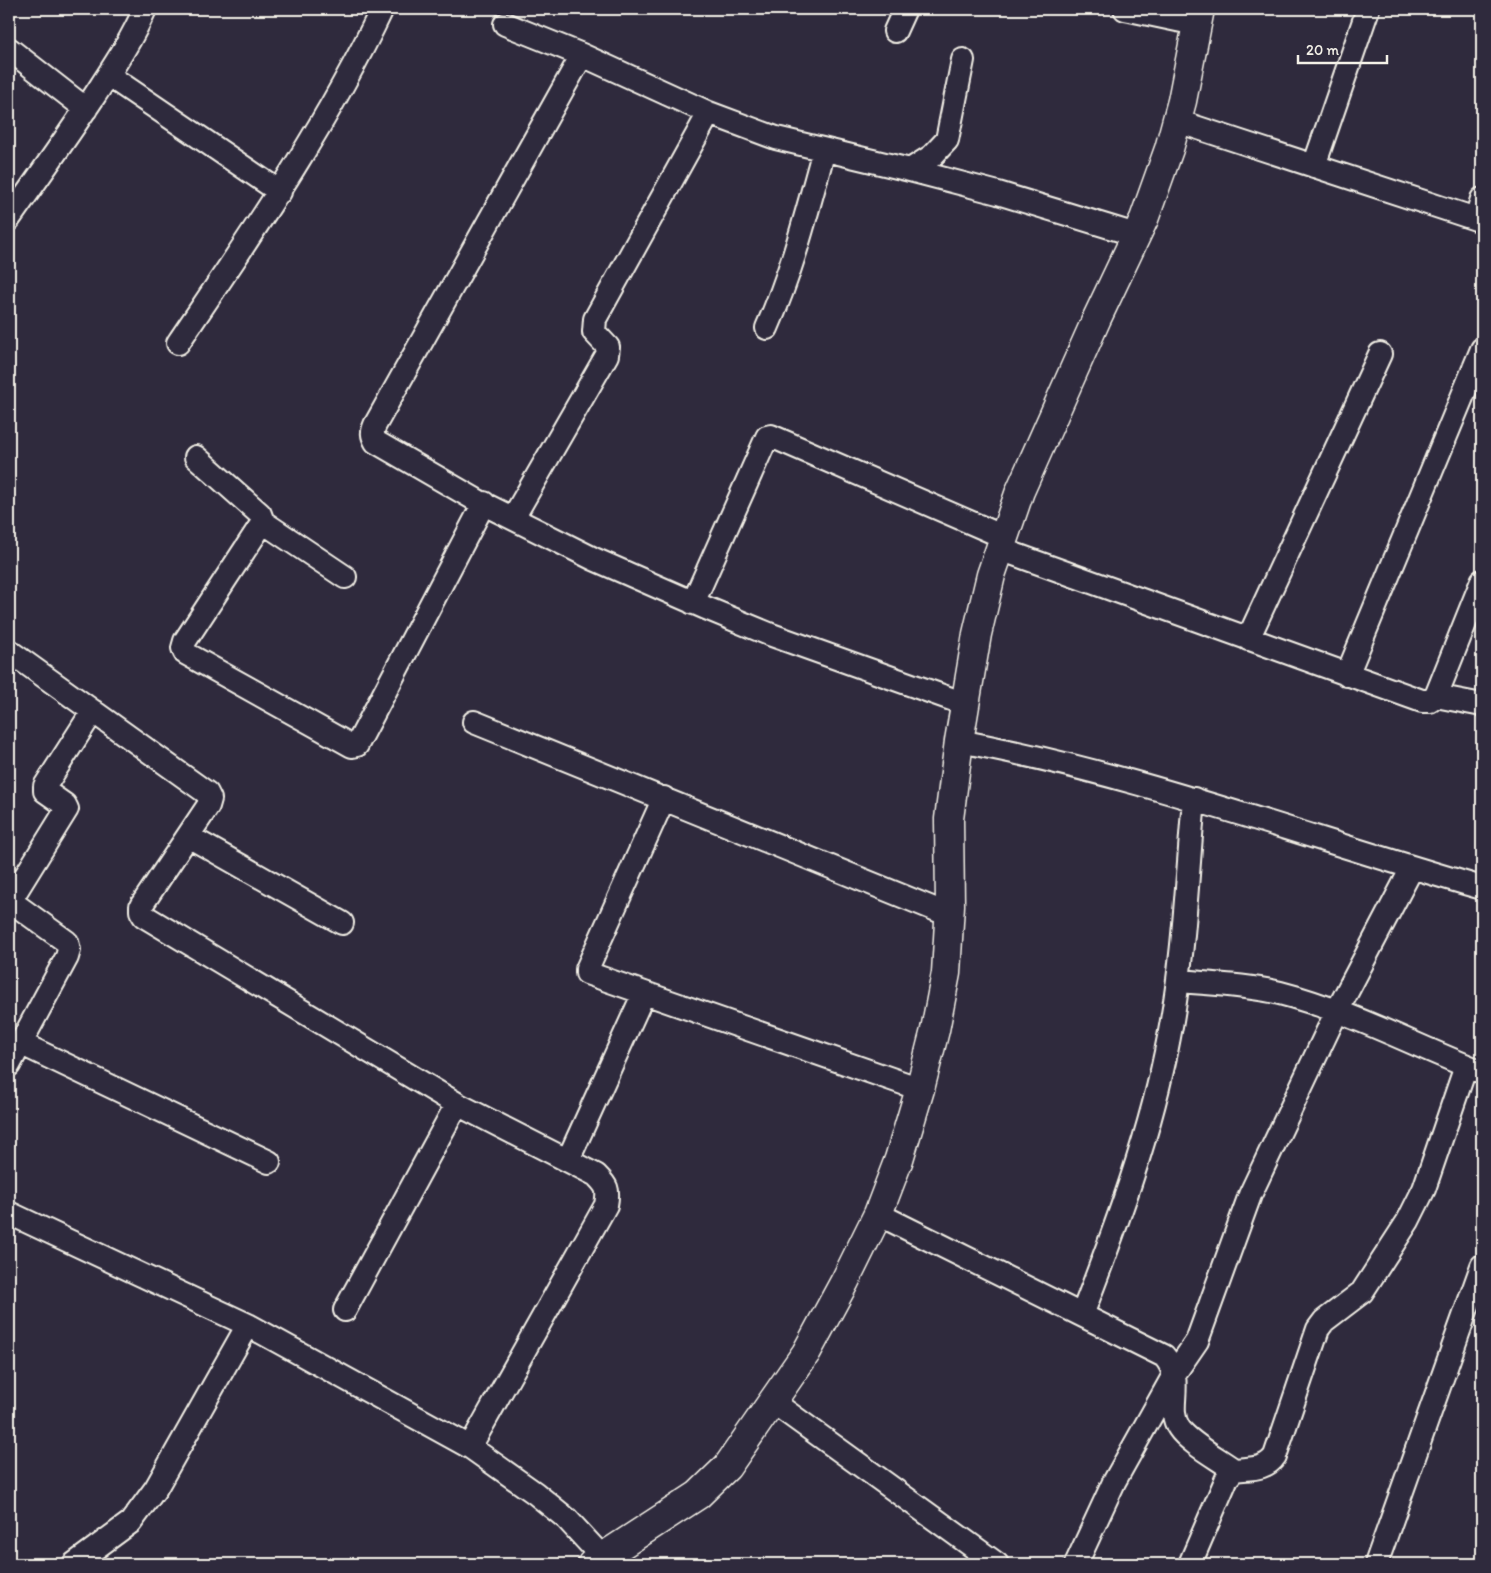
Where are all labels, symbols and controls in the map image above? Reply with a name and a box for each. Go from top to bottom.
scale bar [1298,32,1387,64]
text: 20 m [1306,41,1340,59]

